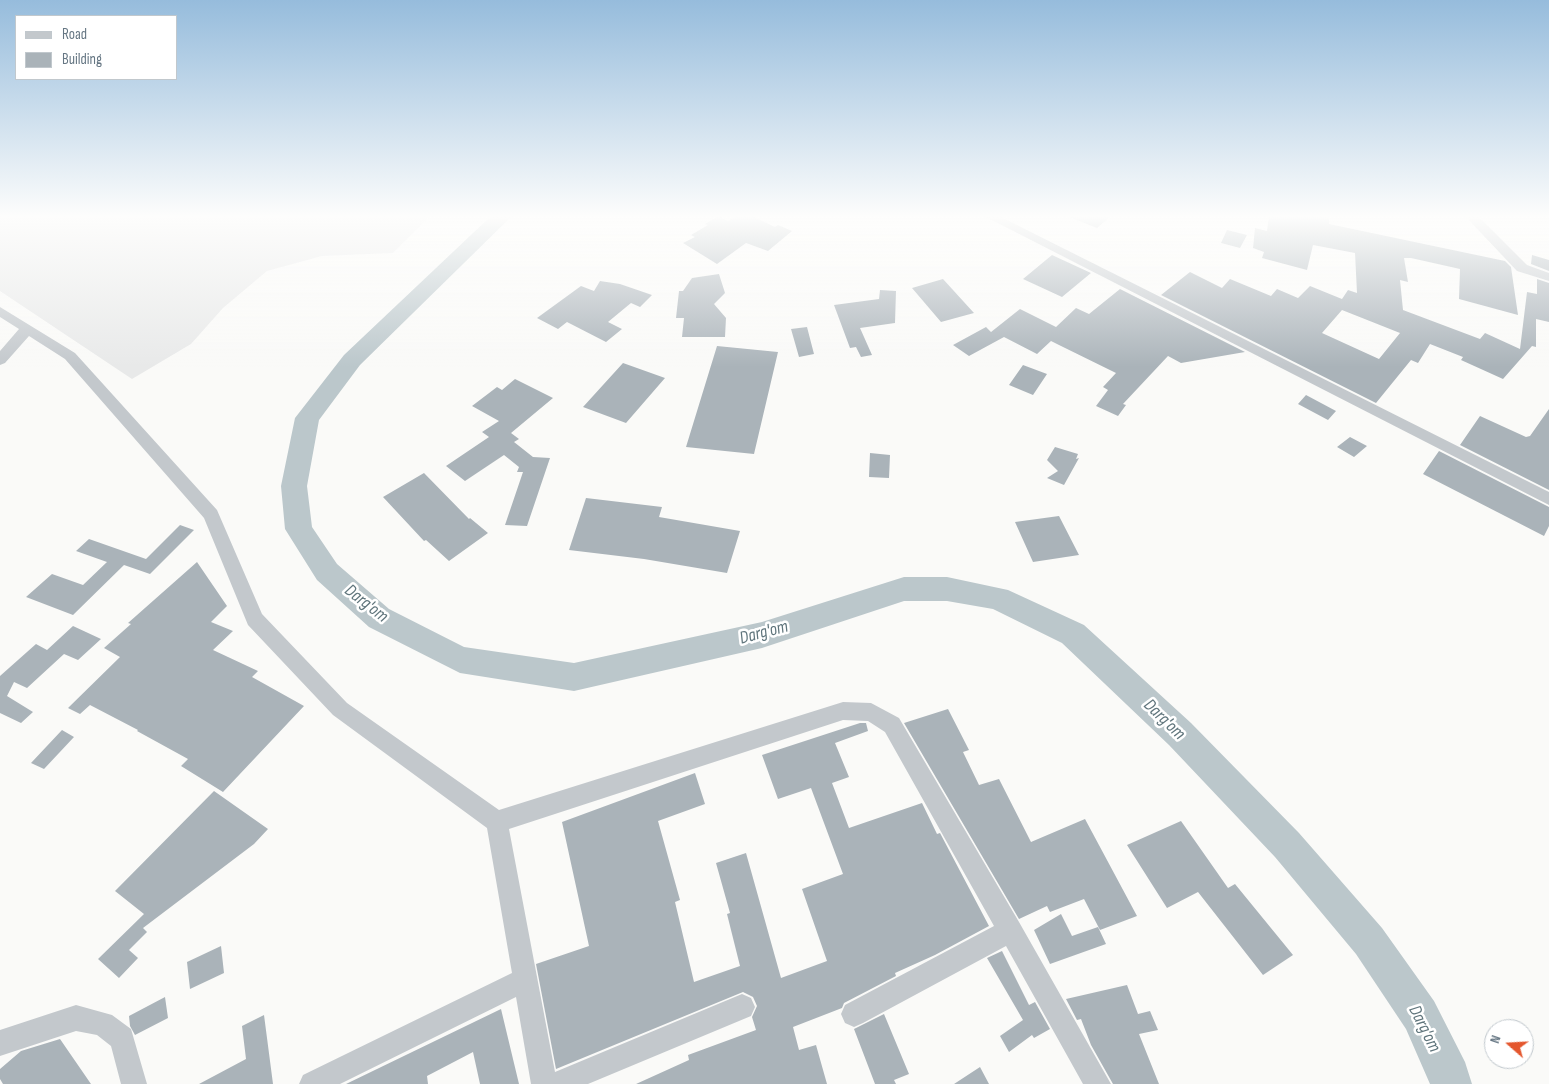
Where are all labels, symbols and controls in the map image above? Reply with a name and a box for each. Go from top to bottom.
legend [15,15,178,80]
text: Road [62,25,87,44]
text: Building [62,50,102,69]
water label: Darg'om [340,580,392,628]
water label: Darg'om [737,616,791,650]
water label: Darg'om [1139,695,1189,745]
water label: Darg'om [1403,1002,1445,1056]
north arrow [1484,1019,1534,1069]
text: N [1486,1033,1505,1046]

